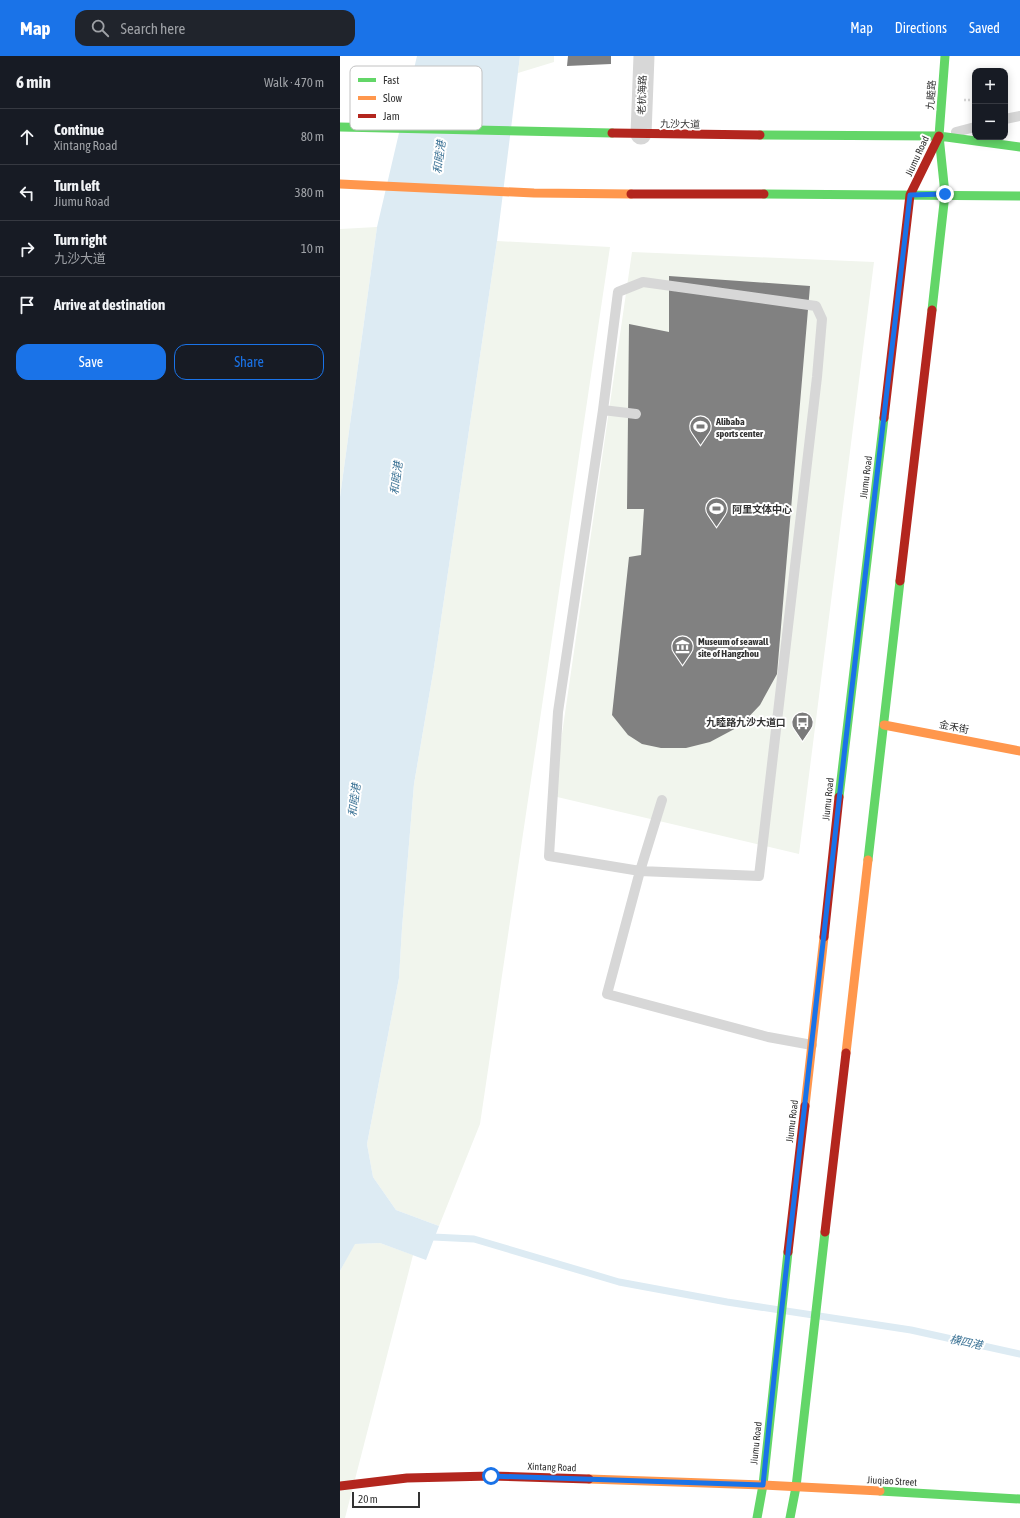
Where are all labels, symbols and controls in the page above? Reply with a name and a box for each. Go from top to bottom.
search box [75,10,355,46]
text: Map [20,17,51,39]
icon: search [89,17,111,39]
text: Search here [121,20,185,37]
text: Map [850,20,873,36]
text: Directions [895,20,947,36]
text: Saved [969,20,1000,36]
legend [350,66,482,130]
map controls [972,68,1008,140]
button: + [972,68,1008,104]
text: 6 min [16,72,51,92]
text: Fast [383,74,399,86]
text: Walk · 470 m [264,75,324,90]
street label: 老杭海路 [636,75,648,115]
street label: 九睦路 [924,80,938,110]
text: Slow [383,92,402,104]
button: − [972,104,1008,140]
text: Jam [383,110,400,122]
street label: 九沙大道 [660,118,700,130]
text: Continue [54,121,104,138]
icon: ahead [16,126,38,148]
text: 80 m [301,129,324,144]
street label: Jiumu Road [903,134,931,178]
text: Xintang Road [54,138,117,153]
water label: 和睦港 [431,138,448,174]
text: Turn left [54,177,100,194]
icon: left [16,182,38,204]
text: 380 m [295,185,324,200]
route end [936,185,954,203]
text: Jiumu Road [54,194,110,209]
text: Turn right [54,231,107,248]
icon: right [16,238,38,260]
text: 10 m [301,241,324,256]
text: 九沙大道 [54,251,106,266]
icon: arrive [16,294,38,316]
text: Arrive at destination [54,296,165,313]
button: Save [16,344,166,380]
button: Share [174,344,324,380]
sports icon: Alibaba sports center [687,414,713,447]
place label: Alibaba sports center [715,416,764,439]
street label: Jiumu Road [858,455,874,499]
water label: 和睦港 [388,459,405,495]
sports icon: 阿里文体中心 [703,496,729,529]
place label: 阿里文体中心 [732,504,792,515]
museum icon: Museum of seawall site of Hangzhou [669,634,695,667]
place label: Museum of seawall site of Hangzhou [698,636,769,659]
bus stop icon: 九睦路九沙大道口 [789,709,815,742]
place label: 九睦路九沙大道口 [706,716,786,728]
street label: 金禾街 [938,719,970,735]
street label: Jiumu Road [820,777,836,821]
water label: 和睦港 [346,781,363,817]
street label: Jiumu Road [784,1099,800,1143]
water label: 横四港 [949,1333,985,1352]
street label: Jiumu Road [748,1421,764,1465]
street label: Xintang Road [527,1461,577,1473]
route start [482,1467,500,1485]
street label: Jiuqiao Street [867,1474,917,1488]
scale bar [352,1490,420,1509]
text: 20 m [358,1493,378,1505]

